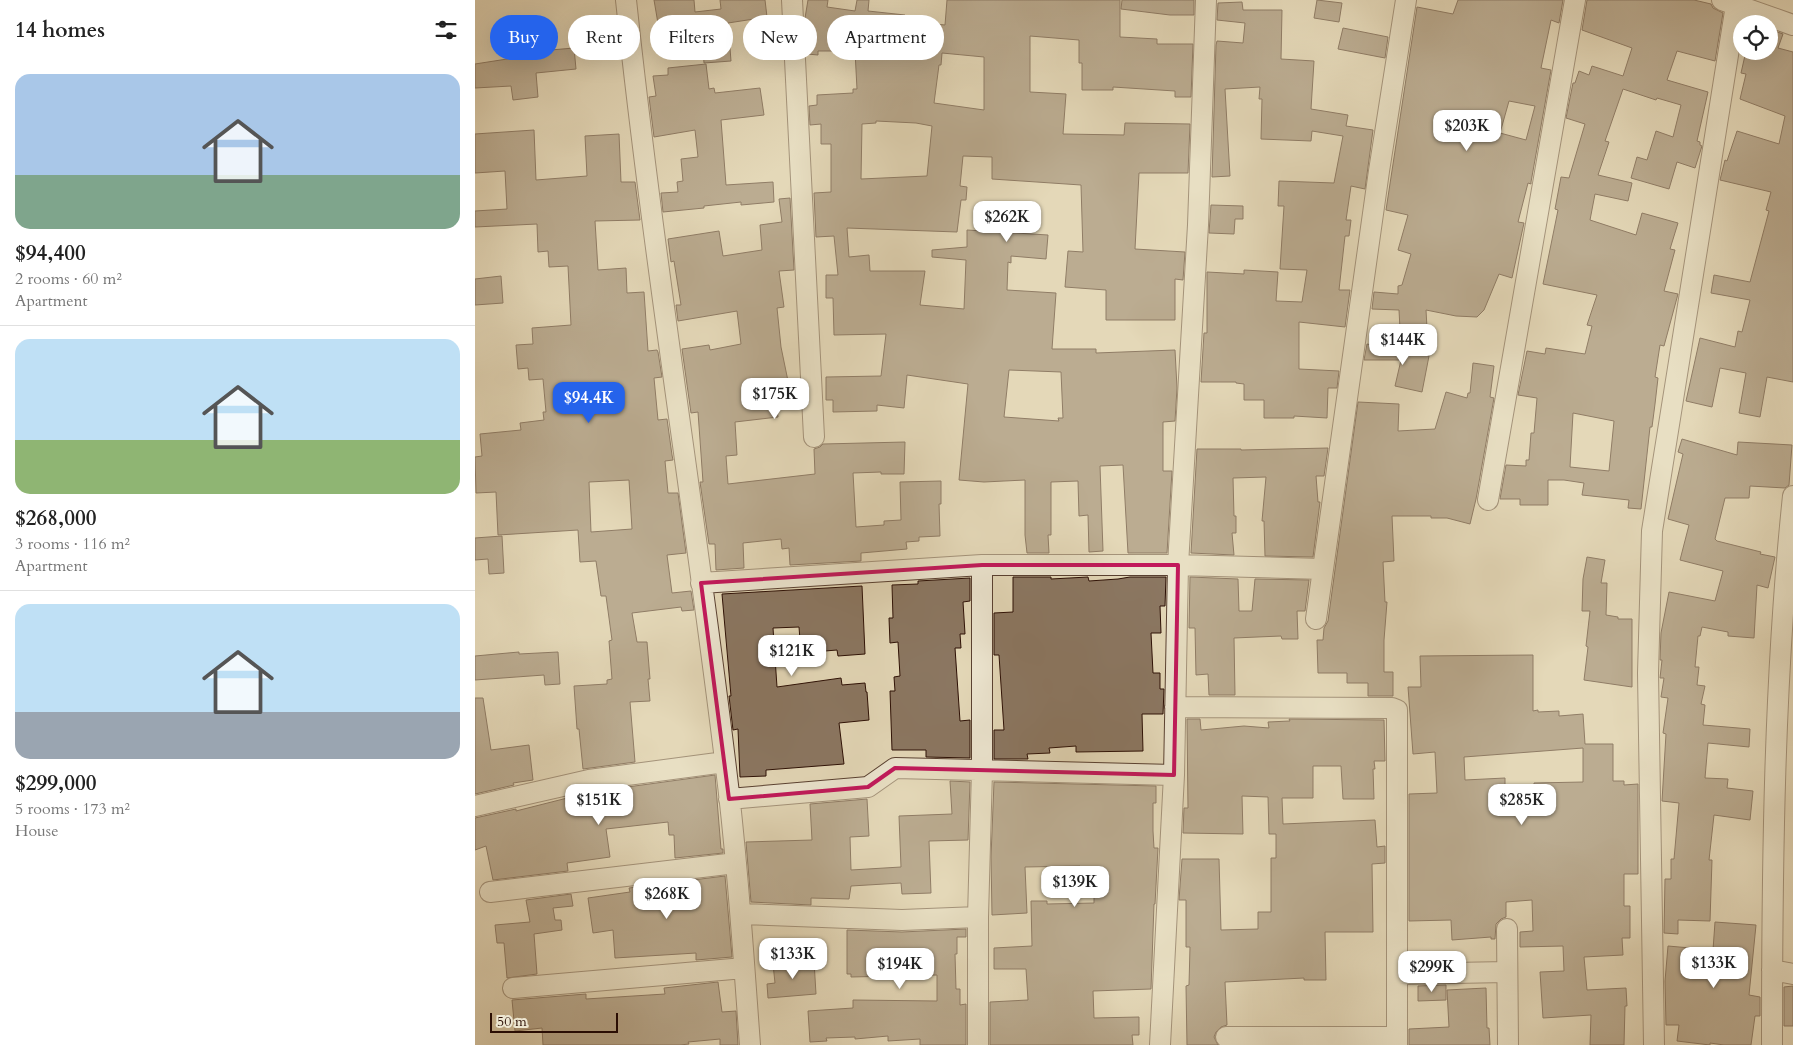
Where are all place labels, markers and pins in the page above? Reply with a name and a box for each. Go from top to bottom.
pin: $203K [1432,110,1502,152]
pin: $262K [972,200,1042,243]
pin: $144K [1368,324,1438,366]
pin: $175K [740,378,810,420]
pin: $94.4K [548,382,630,424]
pin: $121K [757,634,827,677]
pin: $151K [564,784,634,826]
pin: $285K [1487,784,1557,826]
pin: $139K [1040,866,1110,908]
pin: $268K [632,878,702,920]
pin: $133K [758,938,828,980]
pin: $133K [1679,946,1749,989]
pin: $194K [865,948,935,990]
pin: $299K [1397,950,1467,993]

